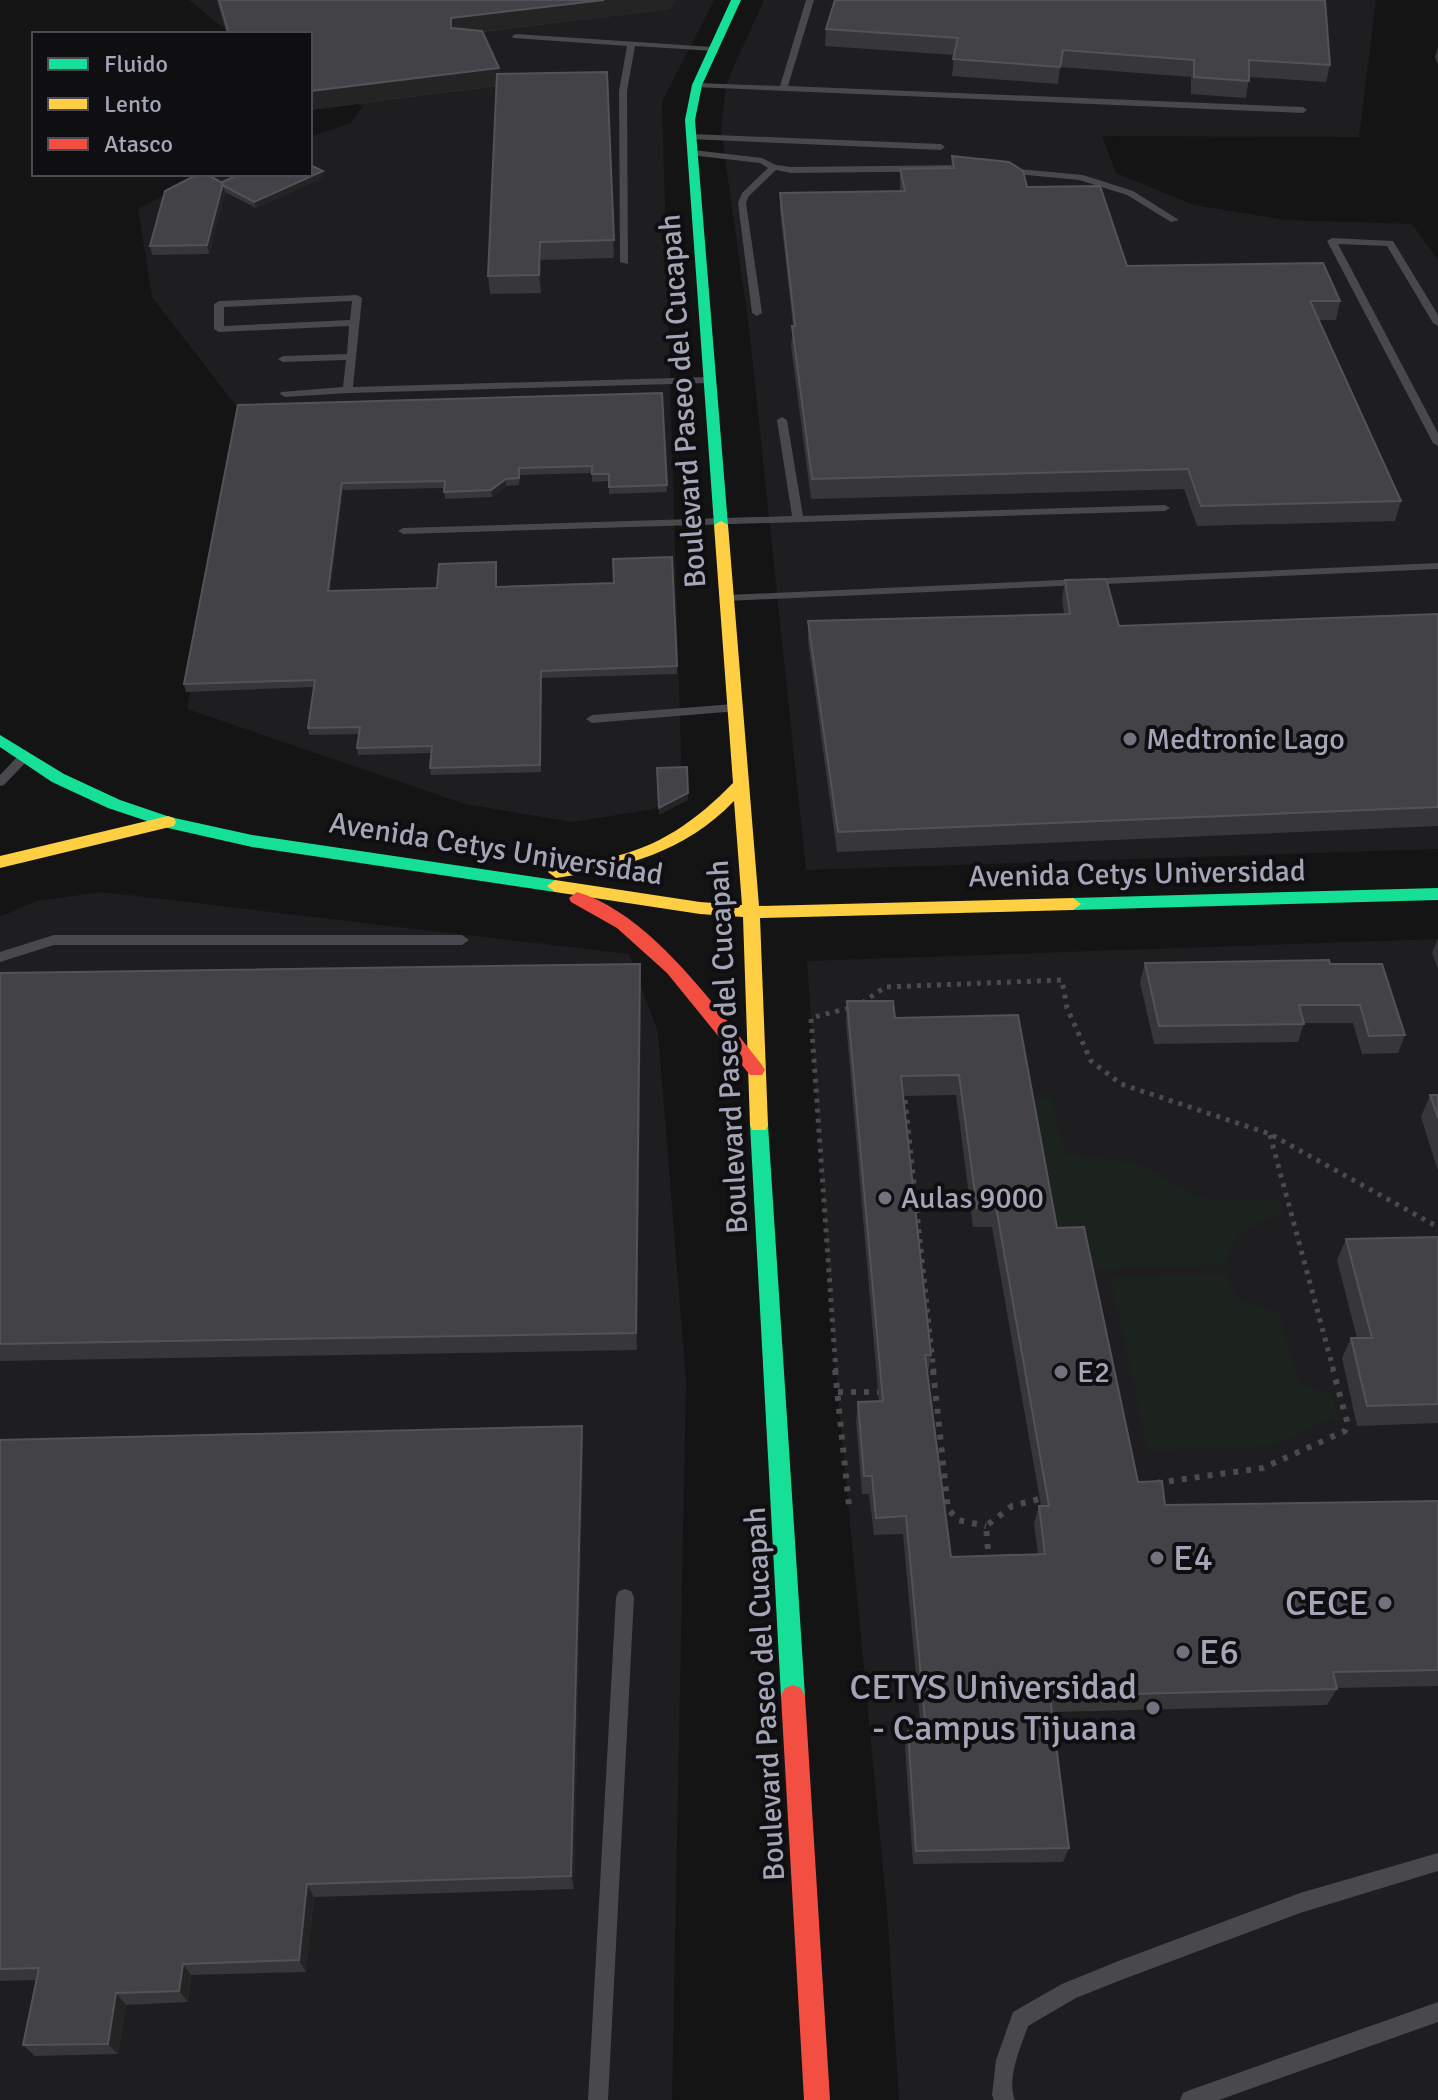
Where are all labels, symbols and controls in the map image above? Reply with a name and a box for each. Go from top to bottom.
legend [32,32,312,176]
text: Fluido [104,49,168,79]
text: Lento [104,89,162,119]
text: Atasco [104,129,173,159]
street label: Boulevard Paseo del Cucapah [651,213,715,589]
place label: Medtronic Lago [1146,721,1345,758]
marker: Medtronic Lago [1121,730,1139,748]
street label: Avenida Cetys Universidad [326,804,666,894]
street label: Avenida Cetys Universidad [968,853,1306,895]
street label: Boulevard Paseo del Cucapah [700,859,756,1235]
place label: Aulas 9000 [901,1180,1044,1217]
marker: Aulas 9000 [876,1189,894,1207]
place label: E2 [1077,1354,1110,1391]
marker: E2 [1052,1363,1070,1381]
street label: Boulevard Paseo del Cucapah [737,1506,793,1882]
place label: E4 [1173,1536,1213,1581]
marker: E4 [1148,1549,1166,1567]
place label: CECE [1285,1581,1369,1626]
marker: CECE [1376,1594,1394,1612]
place label: E6 [1199,1630,1239,1675]
marker: E6 [1174,1643,1192,1661]
place label: CETYS Universidad - Campus Tijuana [850,1665,1137,1751]
marker: CETYS Universidad - Campus Tijuana [1144,1699,1162,1717]

